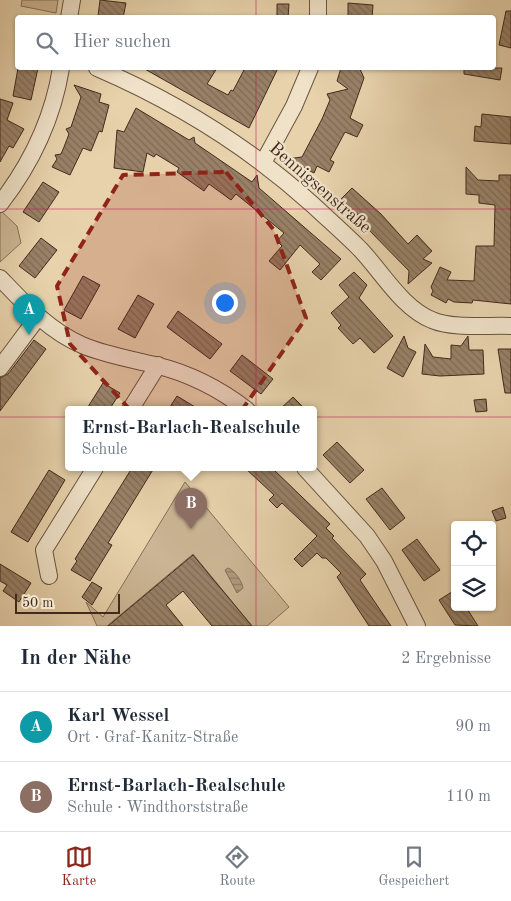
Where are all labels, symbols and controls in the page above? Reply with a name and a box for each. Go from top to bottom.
search box [15,15,496,70]
icon: search [33,29,61,57]
text: Hier suchen [73,33,171,52]
street label: Bennigsenstraße [266,139,374,237]
your location [212,290,238,316]
pin: A [13,294,45,335]
popup [65,406,317,471]
text: Ernst-Barlach-Realschule [82,419,300,438]
text: Schule [82,442,127,458]
pin: B [175,488,207,529]
map controls [451,521,496,611]
button: locate [451,521,496,566]
button: layers [451,566,496,611]
scale bar [15,591,120,614]
text: 50 m [22,596,53,610]
text: In der Nähe [20,648,131,669]
text: 2 Ergebnisse [401,651,491,667]
text: Karl Wessel [67,707,169,726]
text: A [30,719,42,735]
text: 90 m [455,719,491,735]
text: Ort · Graf-Kanitz-Straße [67,730,238,746]
text: Ernst-Barlach-Realschule [67,777,286,796]
text: B [30,789,42,805]
text: 110 m [446,789,491,805]
text: Schule · Windthorststraße [67,800,248,816]
tab: Karte [62,843,96,890]
tab: Route [219,843,255,890]
tab: Gespeichert [378,843,449,890]

